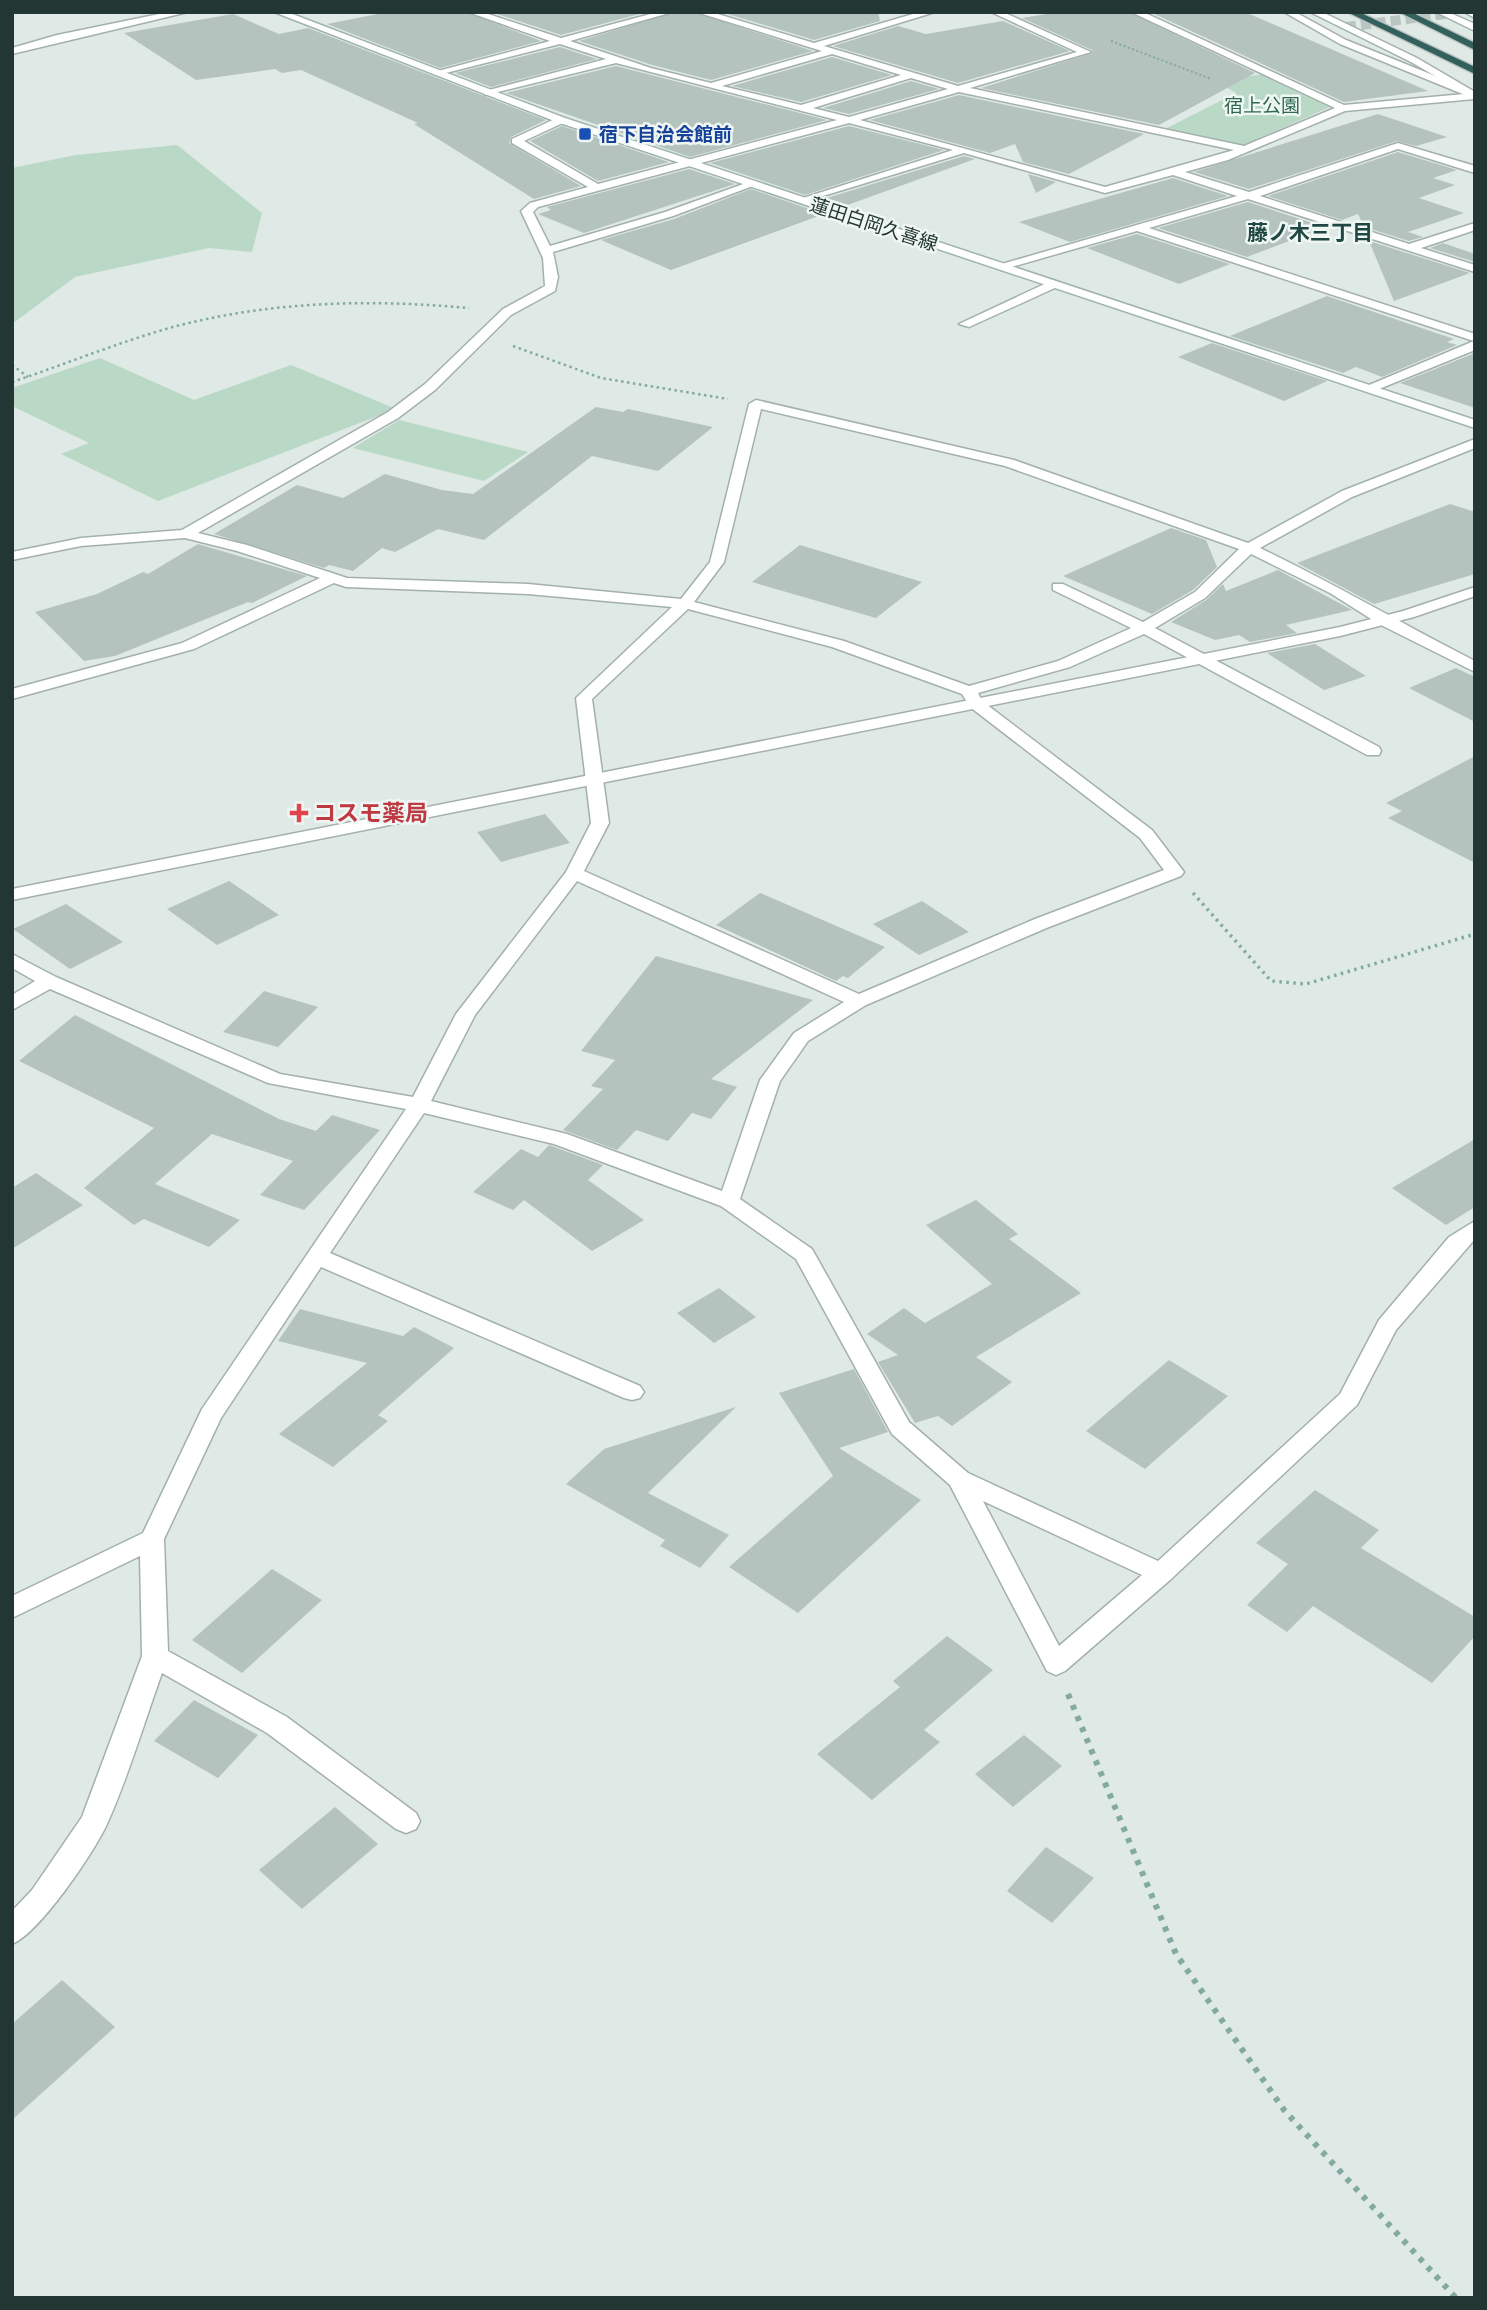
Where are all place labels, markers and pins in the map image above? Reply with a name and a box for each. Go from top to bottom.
place label: 宿下自治会館前 [599,123,732,145]
marker: 宿下自治会館前 [577,126,593,142]
place label: コスモ薬局 [313,800,428,826]
marker: コスモ薬局 [291,805,307,821]

